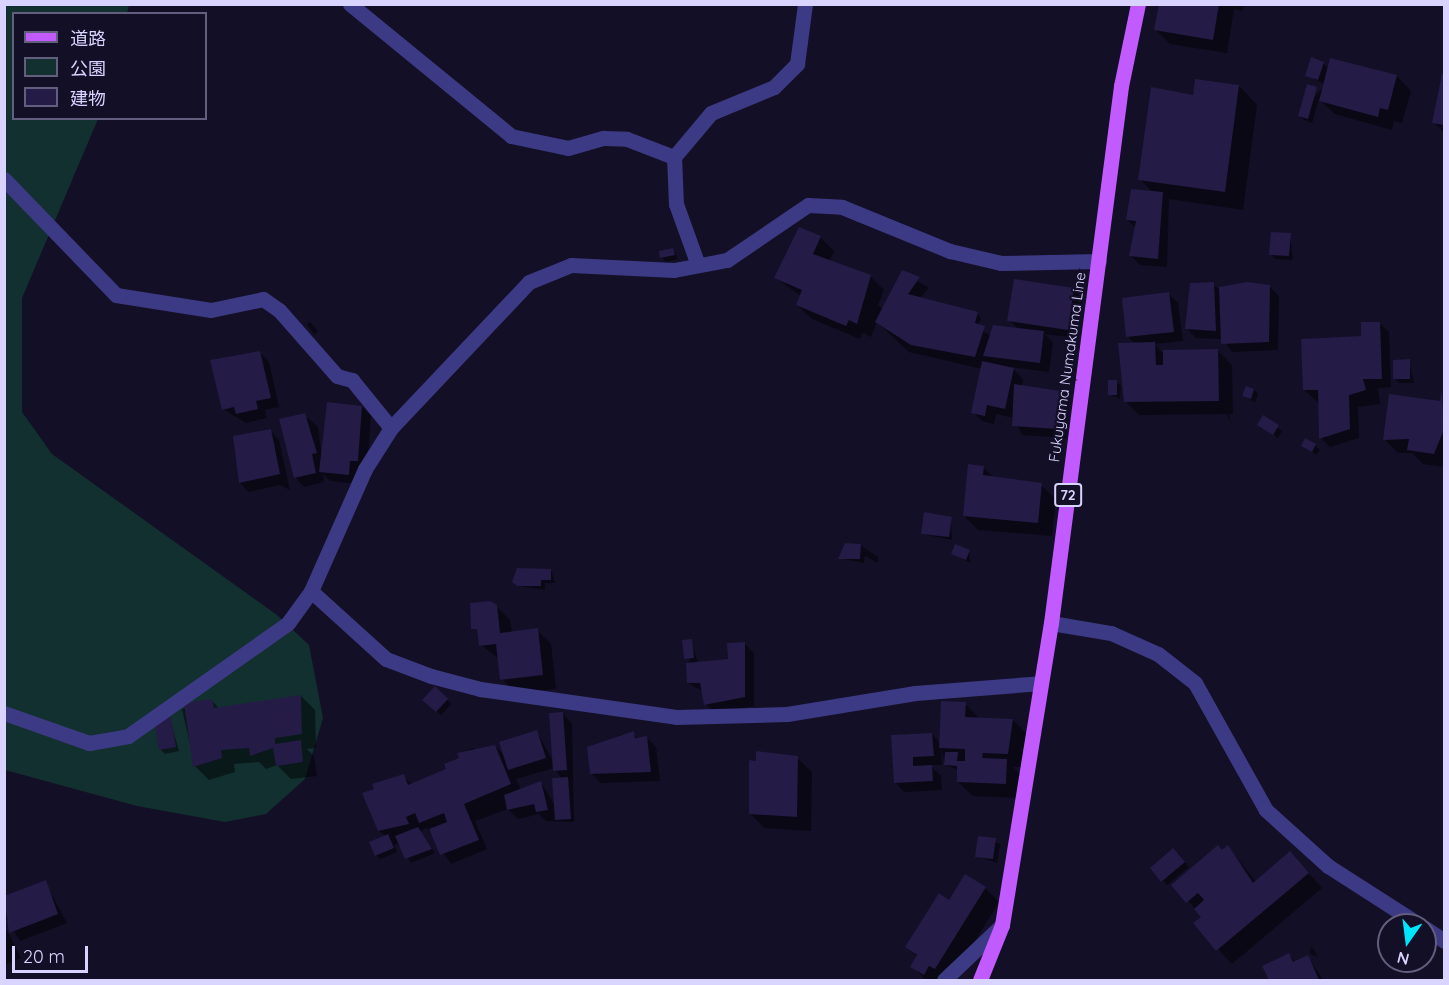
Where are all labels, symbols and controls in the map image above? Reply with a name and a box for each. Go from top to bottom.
legend [12,12,207,120]
text: 道路 [70,27,106,50]
text: 公園 [70,57,106,80]
text: 建物 [70,87,106,110]
street label: Fukuyama Numakuma Line [1045,271,1089,463]
road number: 72 [1053,484,1083,506]
north arrow [1377,913,1437,973]
scale bar [15,934,92,972]
text: 20 m [23,945,65,968]
text: N [1395,947,1411,970]

